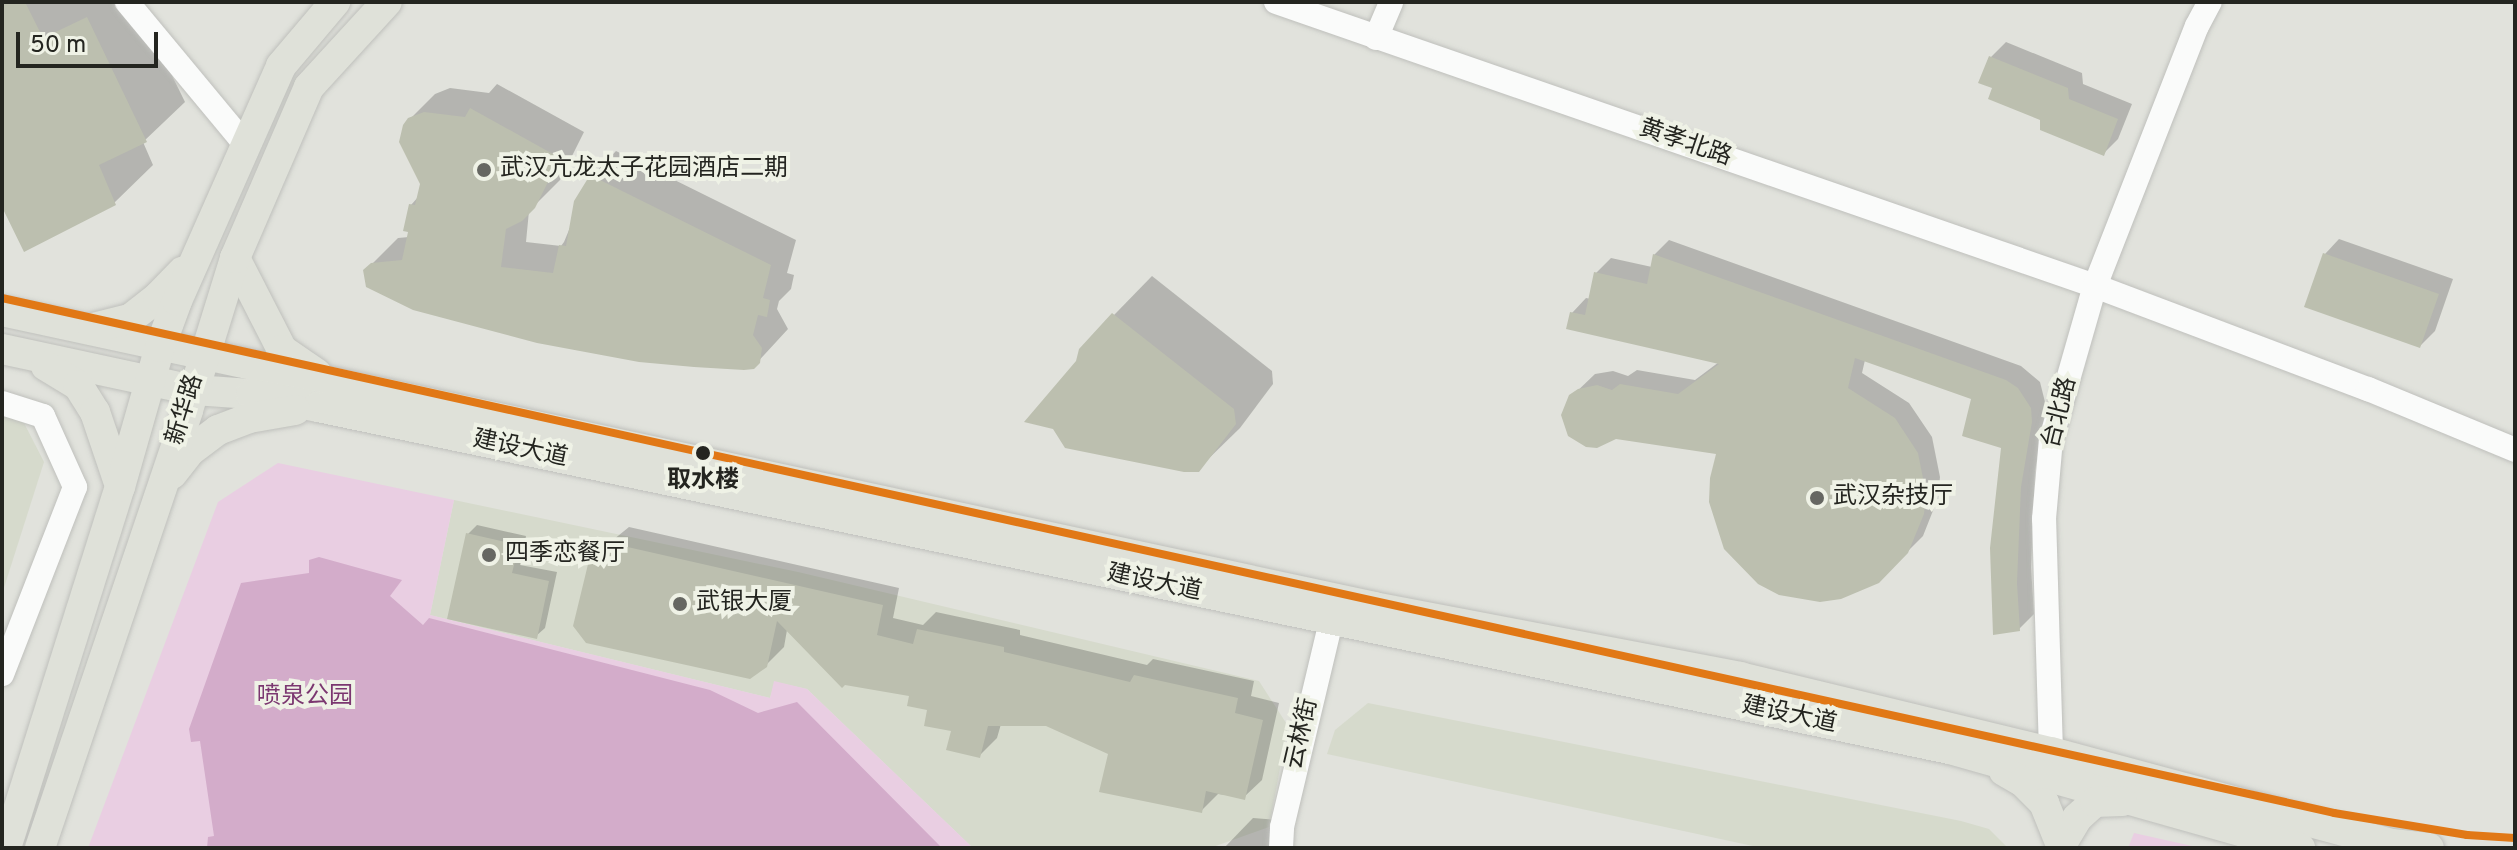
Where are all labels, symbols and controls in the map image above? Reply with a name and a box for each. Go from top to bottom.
scale bar [20,16,162,66]
text: 50 m [30,31,86,61]
street label: 黄孝北路 [1635,115,1735,173]
place label: 武汉亢龙太子花园酒店二期 [500,156,788,184]
marker: 武汉亢龙太子花园酒店二期 [475,161,493,179]
street label: 新华路 [162,371,210,449]
street label: 台北路 [2038,375,2084,451]
street label: 建设大道 [470,426,570,474]
marker: 取水楼 [692,442,714,464]
place label: 取水楼 [667,468,739,496]
place label: 武汉杂技厅 [1833,484,1953,512]
marker: 武汉杂技厅 [1808,489,1826,507]
place label: 四季恋餐厅 [505,541,625,569]
marker: 四季恋餐厅 [480,546,498,564]
street label: 建设大道 [1104,560,1204,608]
place label: 武银大厦 [696,590,792,618]
marker: 武银大厦 [671,595,689,613]
park label: 喷泉公园 [257,684,353,712]
street label: 建设大道 [1739,692,1839,740]
street label: 云林街 [1281,696,1325,772]

